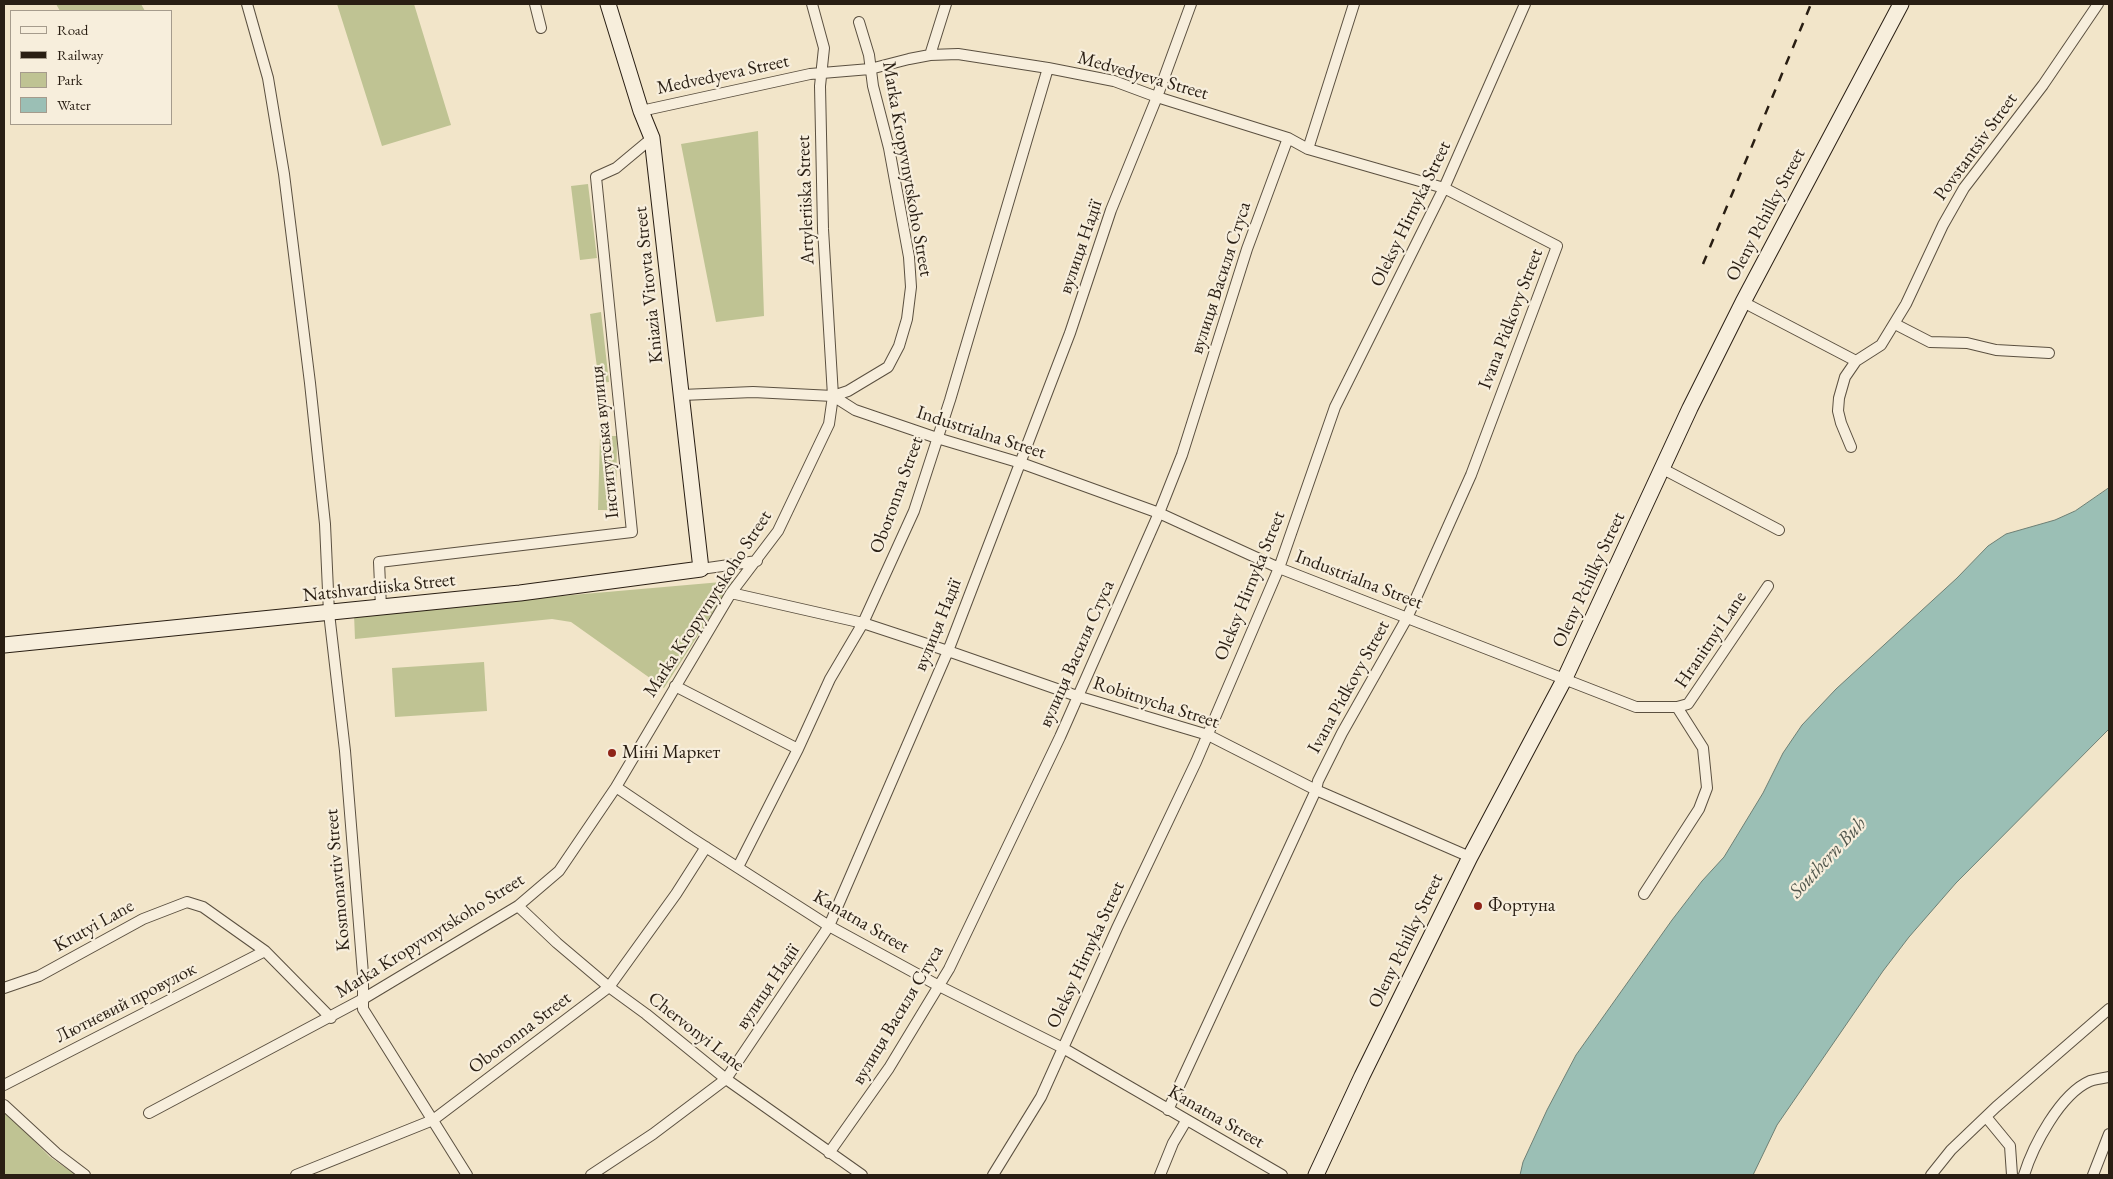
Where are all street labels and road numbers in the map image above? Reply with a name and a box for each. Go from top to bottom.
street label: Medvedyeva Street [1075,46,1211,106]
street label: Medvedyeva Street [655,50,791,100]
street label: Marka Kropyvnytskoho Street [877,60,937,278]
street label: Povstantsiv Street [1929,89,2023,205]
street label: Artyleriiska Street [792,135,820,265]
street label: Oleksy Hirnyka Street [1366,137,1456,291]
street label: Oleny Pchilky Street [1721,145,1811,285]
street label: вулиця Надії [1054,197,1108,297]
street label: вулиця Василя Стуса [1186,199,1256,357]
street label: Kniazia Vitovta Street [629,205,669,365]
street label: Ivana Pidkovy Street [1474,246,1548,392]
street label: Інститутська вулиця [586,364,624,520]
street label: Industrialna Street [914,401,1048,465]
street label: Oboronna Street [865,433,929,557]
street label: Marka Kropyvnytskoho Street [639,506,777,702]
street label: Oleksy Hirnyka Street [1210,508,1290,664]
street label: Oleny Pchilky Street [1548,509,1630,651]
street label: Industrialna Street [1292,545,1426,615]
street label: Natshvardiiska Street [302,569,456,607]
street label: вулиця Надії [909,575,967,675]
street label: вулиця Василя Стуса [1034,577,1120,731]
street label: Hranitnyi Lane [1670,587,1752,693]
street label: Ivana Pidkovy Street [1303,617,1395,757]
street label: Robitnycha Street [1090,672,1222,734]
street label: Kosmonavtiv Street [320,808,356,952]
street label: Marka Kropyvnytskoho Street [331,869,529,1003]
street label: Oleny Pchilky Street [1364,870,1448,1012]
street label: Oleksy Hirnyka Street [1042,878,1130,1032]
street label: Kanatna Street [809,885,913,959]
street label: Krutyi Lane [50,895,138,957]
street label: вулиця Надії [731,940,805,1034]
street label: вулиця Василя Стуса [847,941,949,1089]
street label: Лютневий провулок [52,958,200,1048]
street label: Oboronna Street [464,987,576,1079]
street label: Chervonyi Lane [643,987,749,1077]
street label: Kanatna Street [1164,1080,1268,1154]

